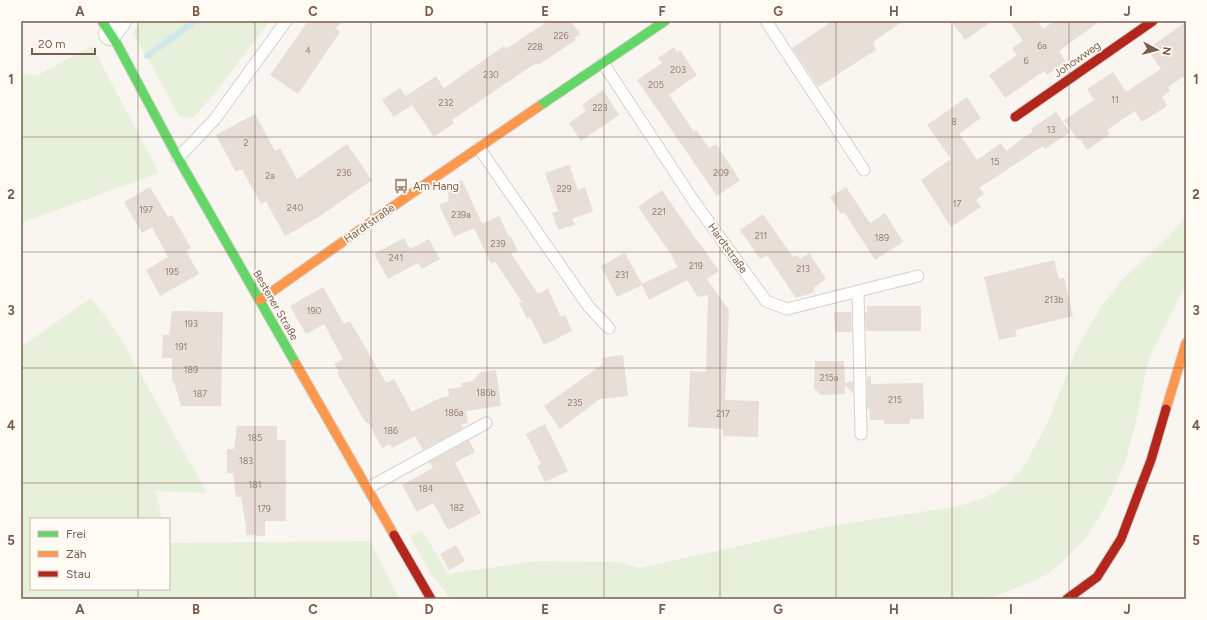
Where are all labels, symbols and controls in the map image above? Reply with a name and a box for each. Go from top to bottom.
text: A [75,4,85,19]
text: B [192,4,200,19]
text: C [308,4,318,19]
text: D [424,4,434,19]
text: E [541,4,549,19]
text: F [658,4,666,19]
text: G [773,4,783,19]
text: H [889,4,899,19]
text: I [1009,4,1013,19]
text: J [1123,4,1131,19]
scale bar [32,30,95,56]
house number: 226 [553,30,569,41]
north arrow [1137,30,1177,70]
text: 20 m [38,37,66,51]
street label: Johowweg [1051,39,1103,80]
house number: 6a [1037,40,1047,51]
house number: 228 [527,41,543,52]
house number: 4 [305,45,311,56]
text: N [1159,46,1173,56]
house number: 6 [1023,55,1029,66]
house number: 203 [670,64,686,75]
house number: 230 [483,69,499,80]
text: 1 [8,72,14,87]
text: 1 [1193,72,1199,87]
house number: 205 [648,79,664,90]
house number: 11 [1111,94,1119,105]
house number: 232 [439,97,453,108]
house number: 223 [593,102,608,113]
house number: 8 [951,116,957,127]
house number: 13 [1047,124,1055,135]
house number: 2 [243,137,249,148]
house number: 15 [991,156,999,167]
house number: 236 [336,167,352,178]
house number: 209 [713,167,729,178]
house number: 2a [265,170,275,181]
bus stop icon: Am Hang [392,177,410,195]
place label: Am Hang [413,180,459,193]
house number: 229 [556,183,572,194]
text: 2 [7,187,15,202]
text: 2 [1192,187,1200,202]
house number: 17 [953,198,961,209]
street label: Hardtstraße [341,201,397,246]
house number: 240 [287,202,303,213]
house number: 197 [139,204,153,215]
house number: 221 [652,206,666,217]
house number: 239a [451,209,471,220]
street label: Hardtstraße [705,221,750,276]
house number: 211 [755,230,767,241]
house number: 189 [875,232,889,243]
house number: 239 [490,238,506,249]
house number: 241 [389,252,403,263]
house number: 219 [689,260,703,271]
house number: 213 [796,263,810,274]
house number: 195 [165,266,179,277]
street label: Bestener Straße [250,268,301,343]
house number: 231 [615,269,629,280]
house number: 213b [1045,294,1063,305]
text: 3 [7,303,15,318]
text: 3 [1192,303,1200,318]
house number: 190 [307,305,322,316]
house number: 193 [184,318,198,329]
house number: 191 [175,341,187,352]
house number: 189 [184,364,198,375]
house number: 215a [820,372,839,383]
house number: 186b [476,387,496,398]
house number: 187 [193,388,207,399]
house number: 215 [888,394,902,405]
house number: 235 [567,397,583,408]
house number: 186a [445,407,464,418]
house number: 217 [716,408,730,419]
text: 4 [7,418,15,433]
text: 4 [1192,418,1200,433]
house number: 186 [384,425,398,436]
house number: 185 [248,432,262,443]
house number: 183 [239,455,253,466]
house number: 181 [249,479,261,490]
house number: 184 [419,483,434,494]
house number: 182 [450,502,464,513]
house number: 179 [257,503,271,514]
legend [30,518,170,590]
text: Frei [66,527,86,541]
text: 5 [7,533,15,548]
text: 5 [1192,533,1200,548]
text: Zäh [66,547,87,561]
text: Stau [66,567,91,581]
text: A [75,602,85,617]
text: B [192,602,200,617]
text: C [308,602,318,617]
text: D [424,602,434,617]
text: E [541,602,549,617]
text: F [658,602,666,617]
text: G [773,602,783,617]
text: H [889,602,899,617]
text: I [1009,602,1013,617]
text: J [1123,602,1131,617]

